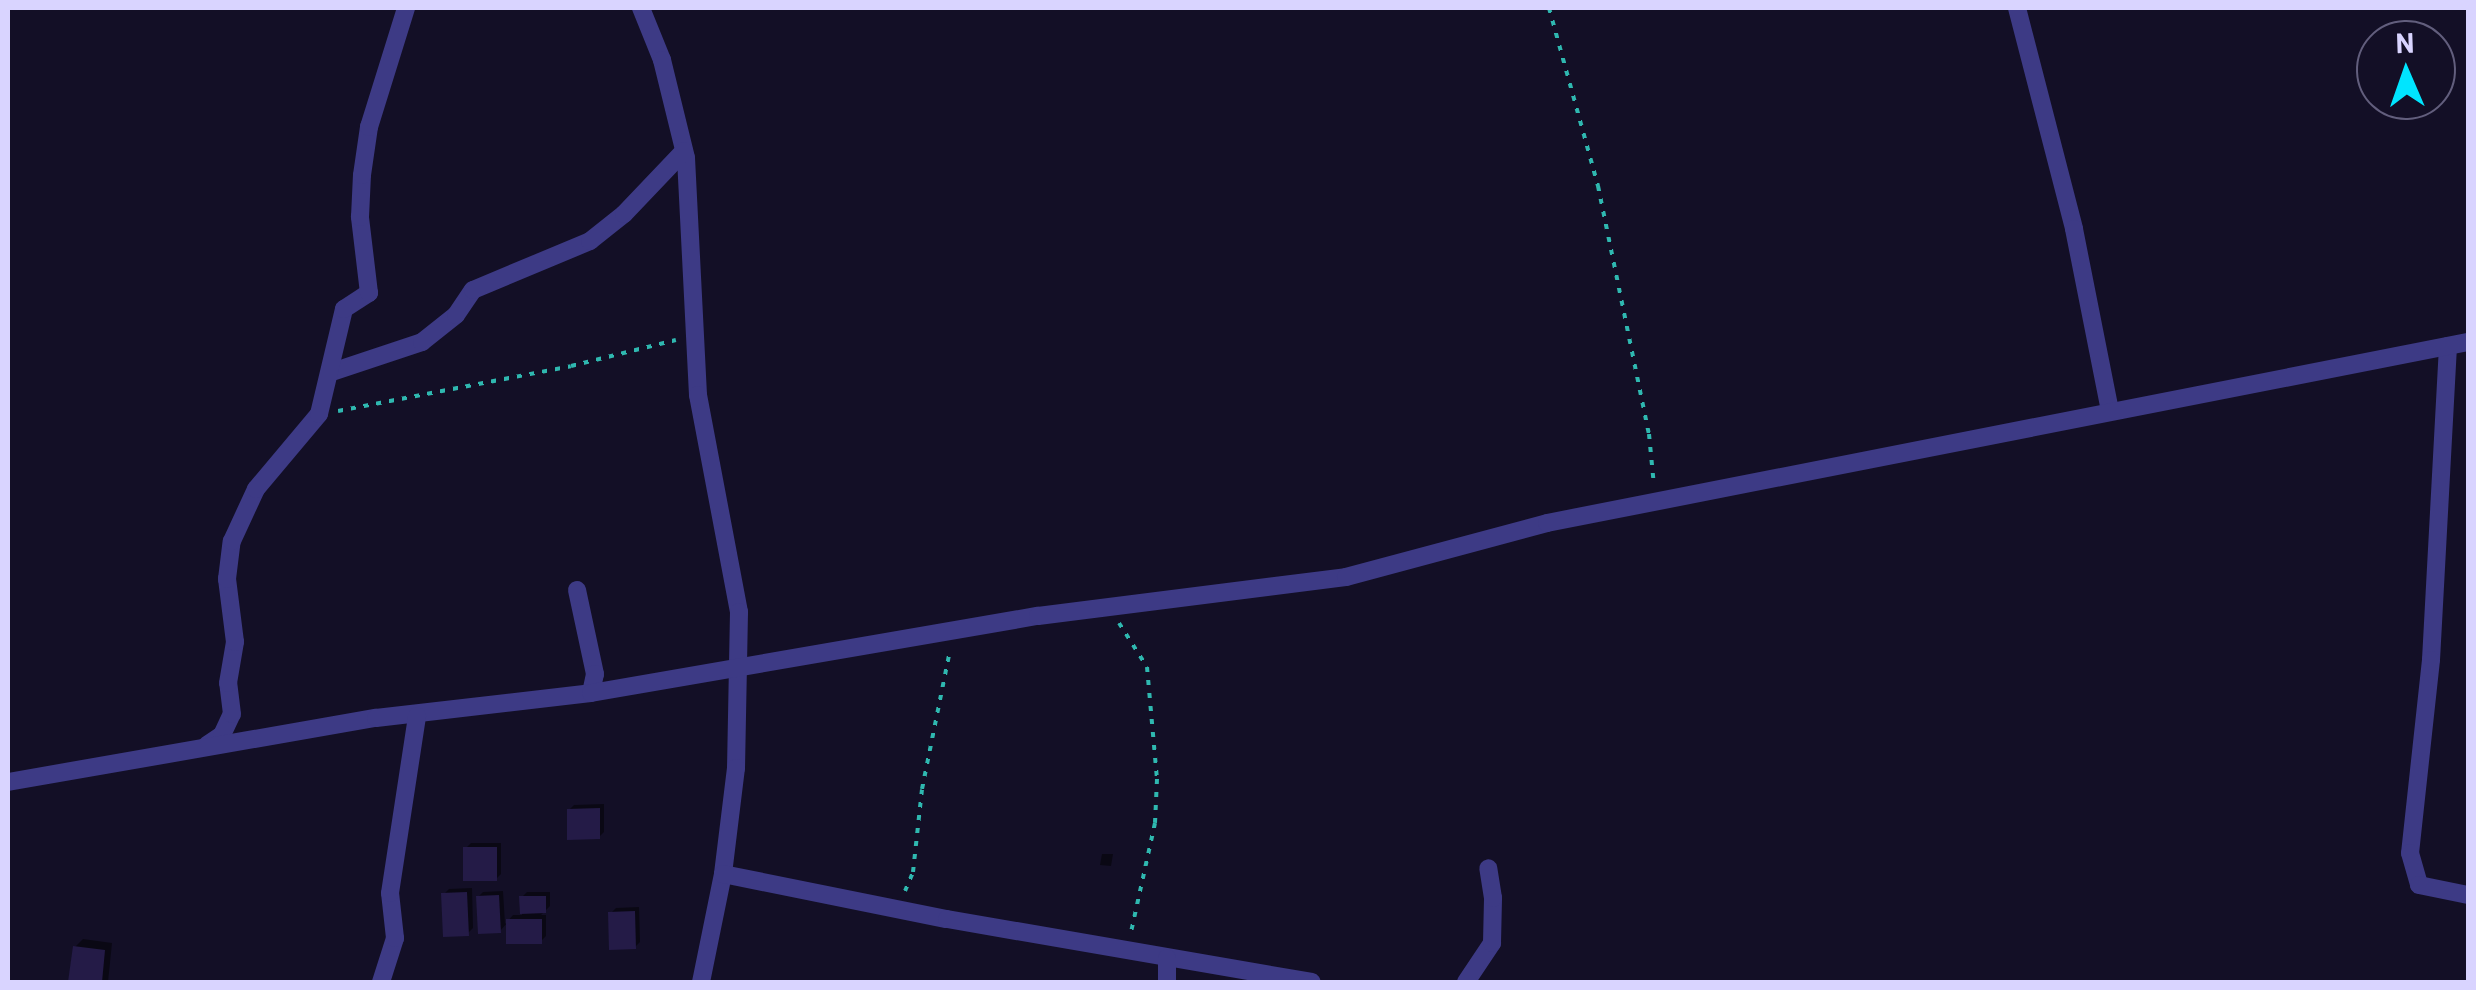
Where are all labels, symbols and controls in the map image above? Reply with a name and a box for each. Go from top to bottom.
north arrow [2356,20,2456,120]
text: N [2395,25,2415,59]

